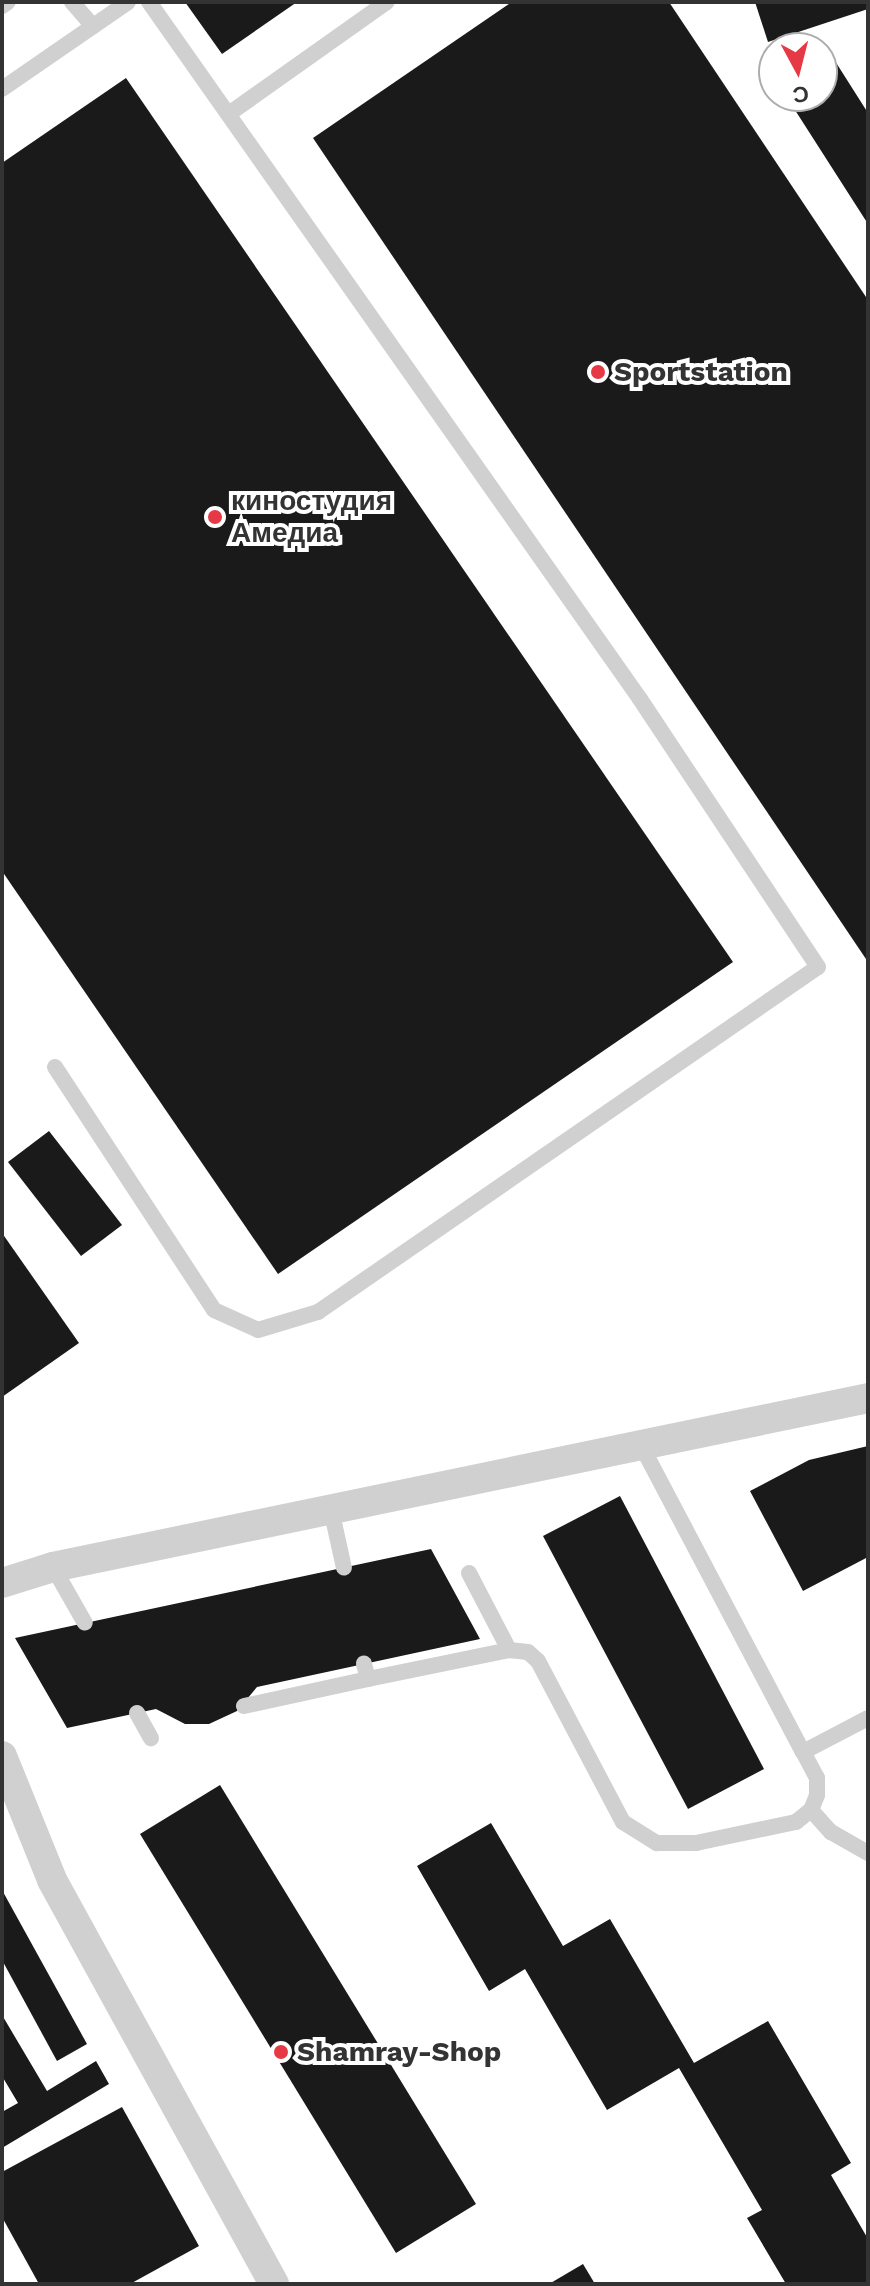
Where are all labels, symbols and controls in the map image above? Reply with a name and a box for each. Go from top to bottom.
north arrow [758,32,838,112]
text: С [791,81,810,108]
place label: Sportstation [614,355,788,389]
marker: Sportstation [589,363,607,381]
place label: киностудия Амедиа [231,484,392,550]
marker: киностудия Амедиа [206,508,224,526]
place label: Shamray-Shop [297,2035,501,2069]
marker: Shamray-Shop [272,2043,290,2061]

